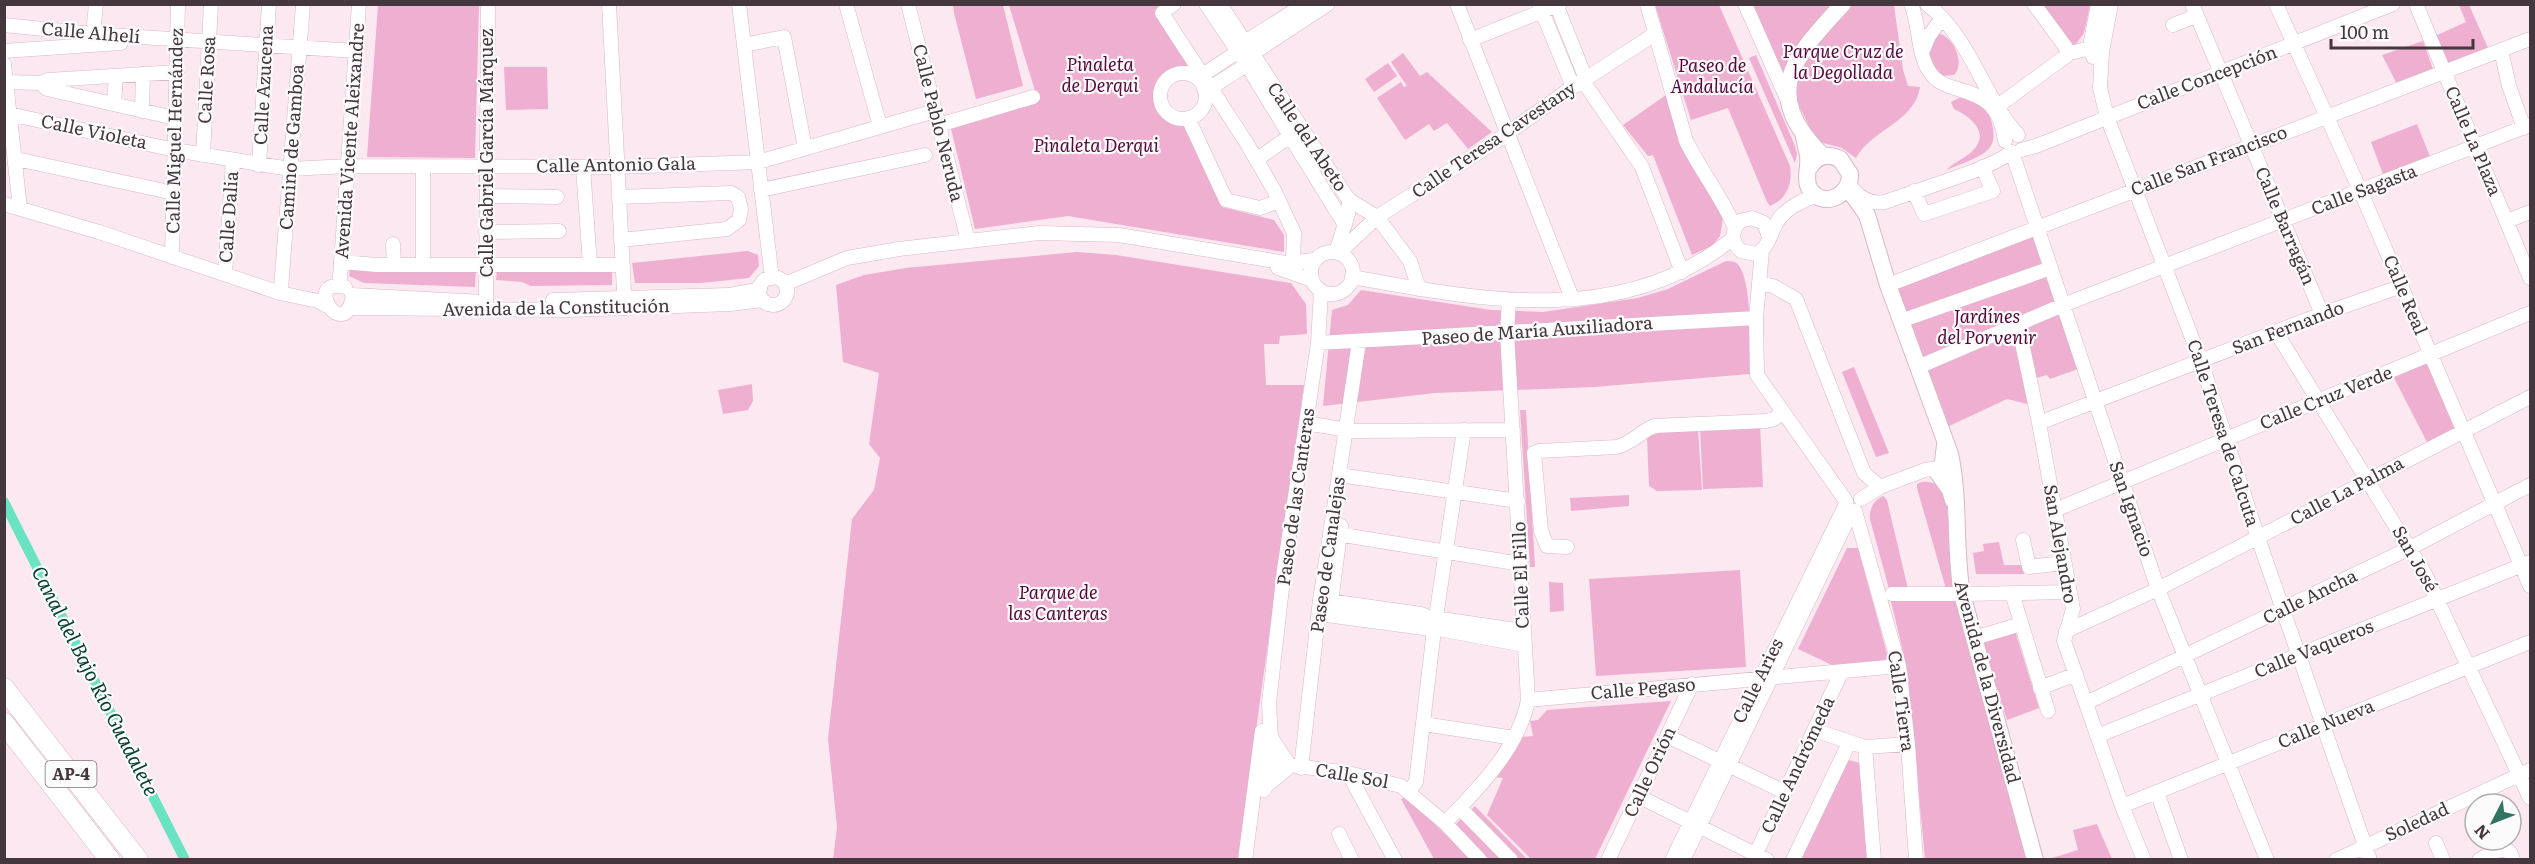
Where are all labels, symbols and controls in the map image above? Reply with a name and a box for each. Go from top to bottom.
scale bar [2331,12,2474,50]
street label: Calle Alhelí [41,14,142,49]
text: 100 m [2340,18,2389,45]
street label: Avenida Vicente Aleixandre [327,22,370,260]
street label: Calle Azucena [246,24,279,146]
street label: Calle Miguel Hernández [158,28,189,234]
street label: Calle Gabriel García Márquez [472,28,499,277]
street label: Calle Rosa [190,35,221,124]
park label: Parque Cruz de la Degollada [1782,37,1904,85]
street label: Calle Concepción [2132,37,2281,116]
street label: Calle Pablo Neruda [907,41,972,205]
park label: Pinaleta de Derqui [1061,50,1139,98]
park label: Paseo de Andalucía [1670,51,1754,99]
street label: Camino de Gamboa [271,63,310,231]
street label: Calle Teresa Cavestany [1405,73,1581,204]
street label: Calle del Abeto [1262,76,1355,196]
street label: Calle La Plaza [2439,81,2510,200]
street label: Calle Violeta [39,106,150,155]
street label: Calle San Francisco [2126,117,2291,202]
park label: Pinaleta Derqui [1033,131,1159,158]
street label: Calle Antonio Gala [536,149,696,178]
street label: Calle Sagasta [2307,156,2421,221]
street label: Calle Barragán [2249,162,2324,289]
street label: Calle Dalia [211,170,244,264]
street label: Calle Real [2377,250,2435,339]
street label: Avenida de la Constitución [442,291,670,322]
street label: San Fernando [2227,293,2348,360]
park label: Jardínes del Porvenir [1937,302,2037,350]
street label: Paseo de María Auxiliadora [1420,308,1654,351]
street label: Calle Teresa de Calcuta [2181,335,2268,530]
street label: Calle Cruz Verde [2255,358,2396,436]
street label: Paseo de las Canteras [1269,406,1320,587]
street label: Calle La Palma [2285,448,2408,531]
street label: San Ignacio [2103,457,2161,560]
street label: Paseo de Canalejas [1302,475,1351,635]
street label: San Alejandro [2038,482,2085,605]
street label: San José [2386,520,2446,596]
street label: Calle El Fillo [1504,521,1535,629]
water label: Canal del Bajo Río Guadalete [26,560,168,800]
street label: Calle Ancha [2258,561,2361,630]
street label: Avenida de la Diversidad [1948,577,2029,786]
park label: Parque de las Canteras [1008,578,1108,626]
street label: Calle Vaqueros [2250,611,2377,684]
street label: Calle Aries [1724,633,1789,727]
street label: Calle Tierra [1882,648,1923,753]
street label: Calle Pegaso [1589,669,1696,706]
street label: Calle Andrómeda [1753,691,1840,837]
street label: Calle Nueva [2273,691,2378,754]
street label: Calle Orión [1616,721,1681,821]
street label: Calle Sol [1313,755,1391,794]
road number: AP-4 [46,761,97,787]
north arrow [2463,792,2523,852]
street label: Soledad [2380,794,2453,847]
text: N [2468,820,2495,846]

